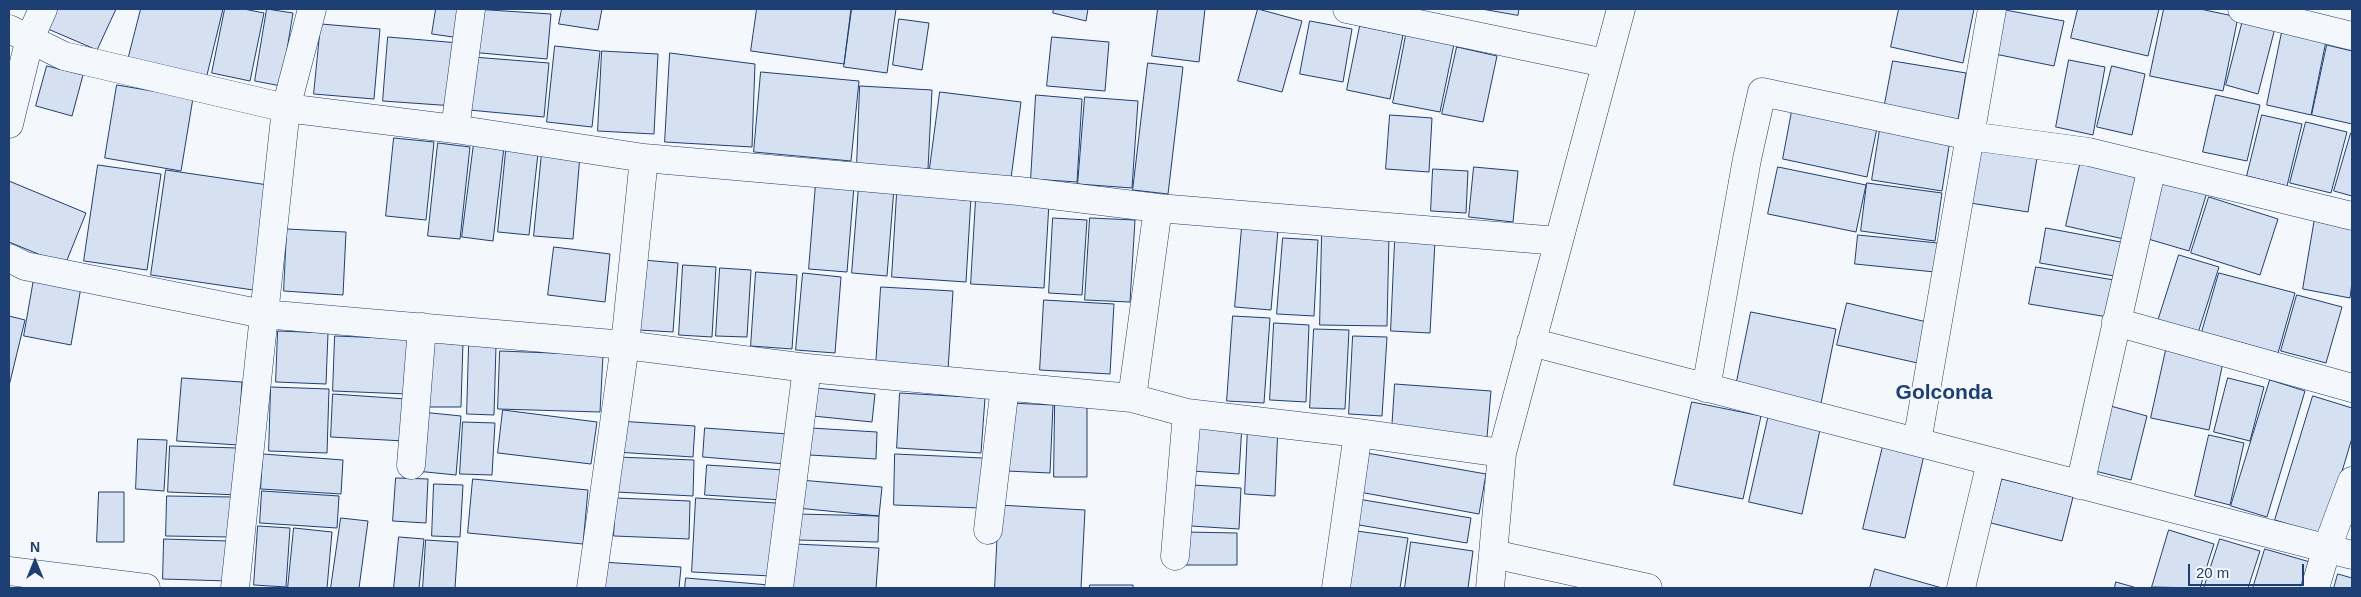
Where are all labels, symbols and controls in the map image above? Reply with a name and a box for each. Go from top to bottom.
district label: Golconda [1896,380,1992,406]
north arrow [10,537,60,587]
text: N [30,539,40,555]
scale bar [2191,554,2307,586]
text: 20 m [2196,564,2229,581]

